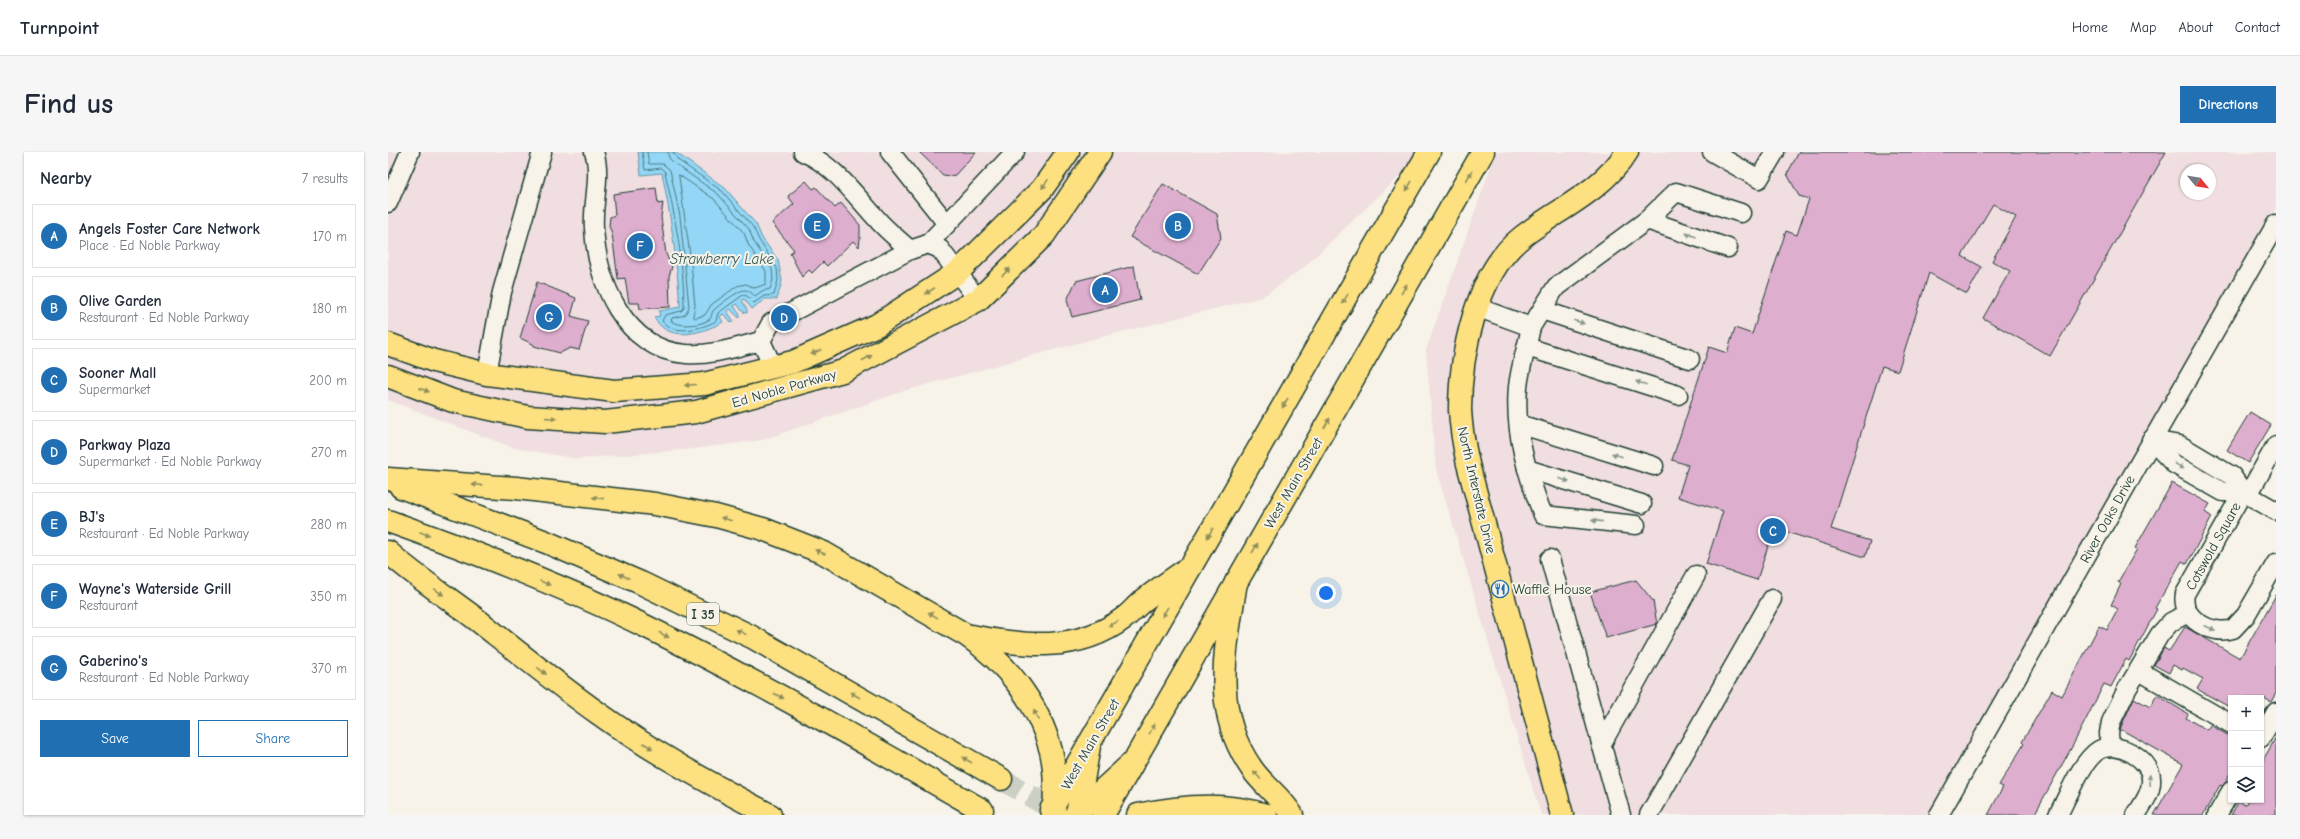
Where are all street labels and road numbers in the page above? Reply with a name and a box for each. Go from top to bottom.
street label: Ed Noble Parkway [730,365,839,412]
street label: North Interstate Drive [1454,425,1499,555]
street label: West Main Street [1260,434,1327,532]
street label: River Oaks Drive [2076,472,2139,566]
street label: Cotswold Square [2182,499,2245,593]
road number: I 35 [687,603,719,625]
street label: West Main Street [1057,695,1124,793]

